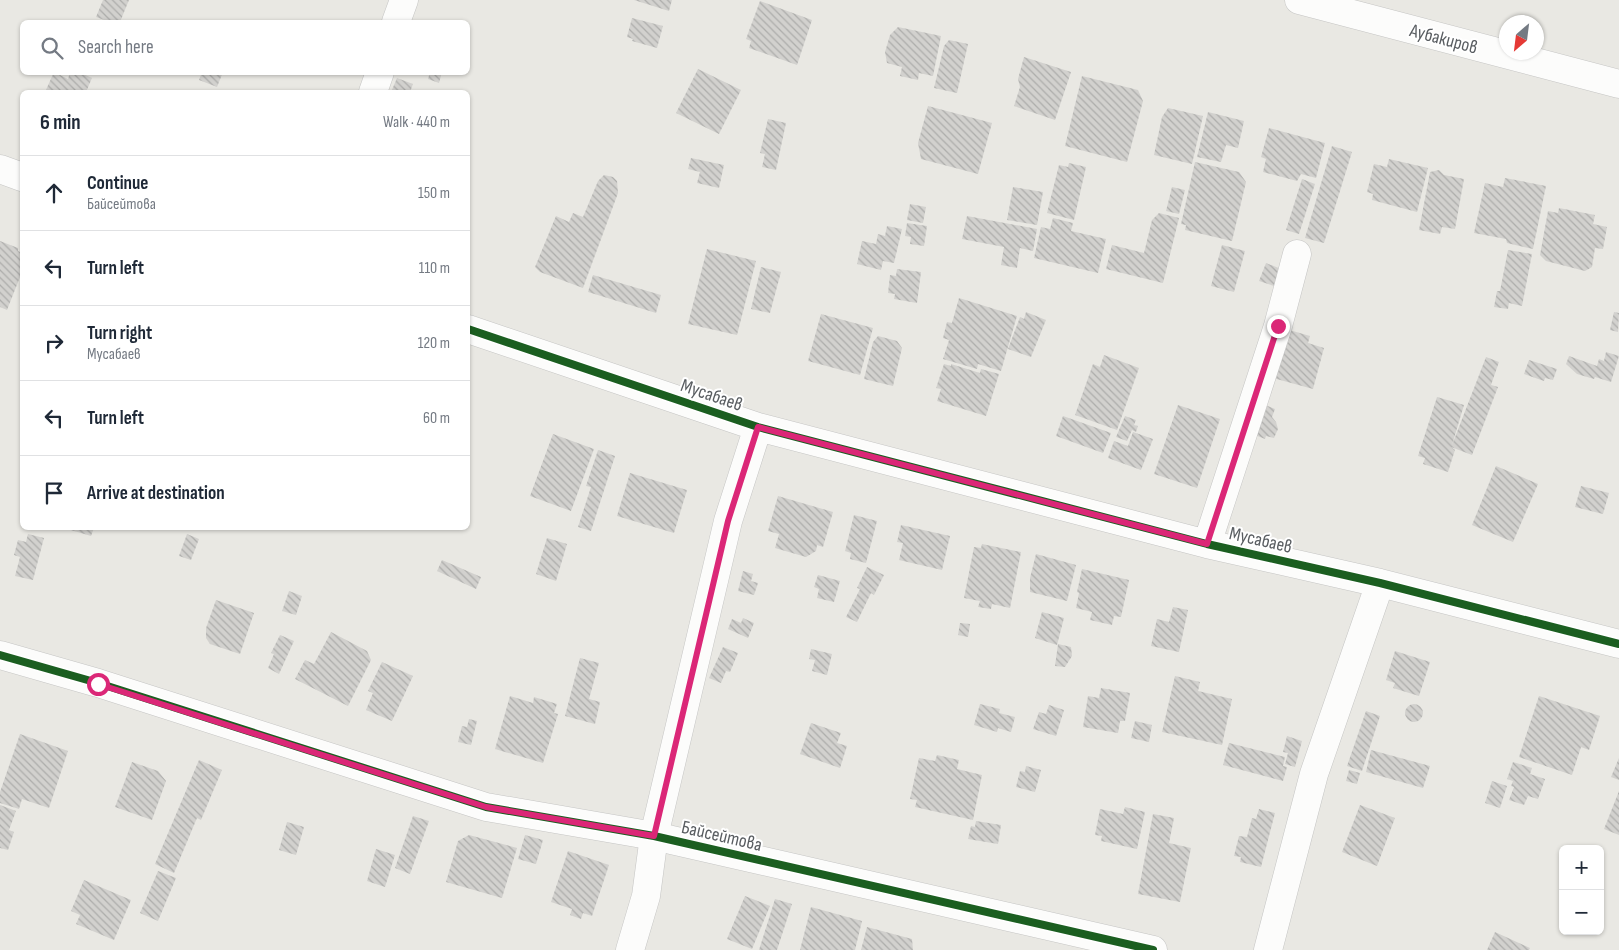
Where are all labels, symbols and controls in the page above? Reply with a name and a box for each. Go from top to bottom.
north arrow [1499,15,1544,60]
street label: Аубакиров [1406,19,1480,59]
search box [20,20,470,75]
icon: search [38,34,66,62]
text: Search here [78,36,154,59]
text: 6 min [40,110,81,135]
text: Walk · 440 m [383,113,450,132]
text: Continue [87,172,148,195]
icon: ahead [40,179,68,207]
text: 150 m [418,184,450,203]
text: Байсейтова [87,195,156,214]
icon: left [40,254,68,282]
text: Turn left [87,257,144,280]
text: 110 m [419,259,450,278]
route end [1267,315,1290,338]
text: Turn right [87,322,152,345]
icon: right [40,329,68,357]
text: 120 m [418,334,450,353]
text: Мусабаев [87,345,141,364]
street label: Мусабаев [678,374,745,417]
icon: left [40,404,68,432]
text: Turn left [87,407,144,430]
text: 60 m [423,409,450,428]
icon: arrive [40,479,68,507]
text: Arrive at destination [87,482,225,505]
street label: Мусабаев [1227,522,1294,559]
route start [87,673,110,696]
street label: Байсейтова [679,816,764,857]
map controls [1559,845,1604,935]
button: + [1559,845,1604,890]
button: − [1559,890,1604,935]

